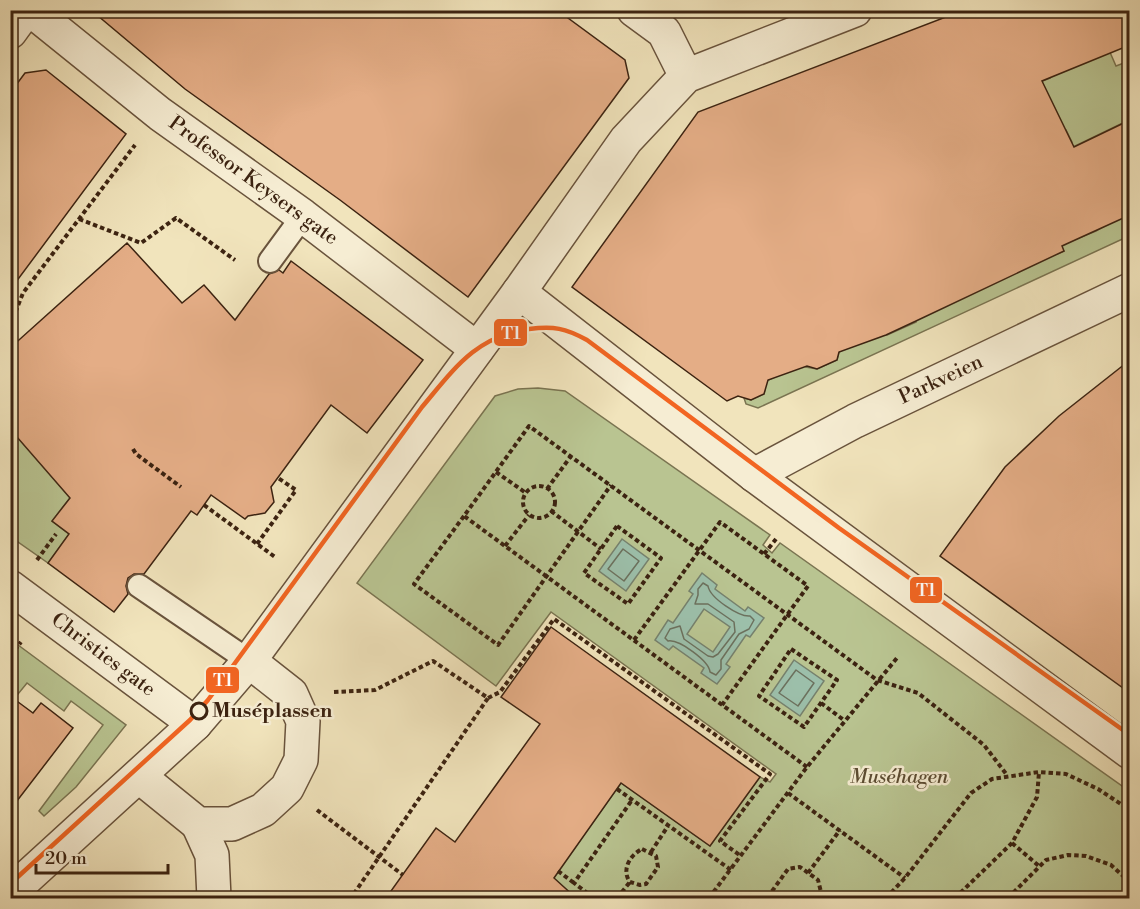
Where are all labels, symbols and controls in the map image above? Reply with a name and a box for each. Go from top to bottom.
street label: Professor Keysers gate [163,111,343,251]
line badge: T1 [493,318,528,347]
text: T1 [501,324,521,344]
street label: Parkveien [895,350,987,410]
line badge: T1 [909,576,943,604]
text: T1 [916,581,936,601]
street label: Christies gate [46,608,160,702]
line badge: T1 [205,666,240,694]
text: T1 [213,671,233,691]
place label: Muséplassen [212,699,333,724]
marker: Muséplassen [190,702,208,720]
park label: Muséhagen [850,765,949,790]
scale bar [36,837,168,875]
text: 20 m [45,847,87,870]

